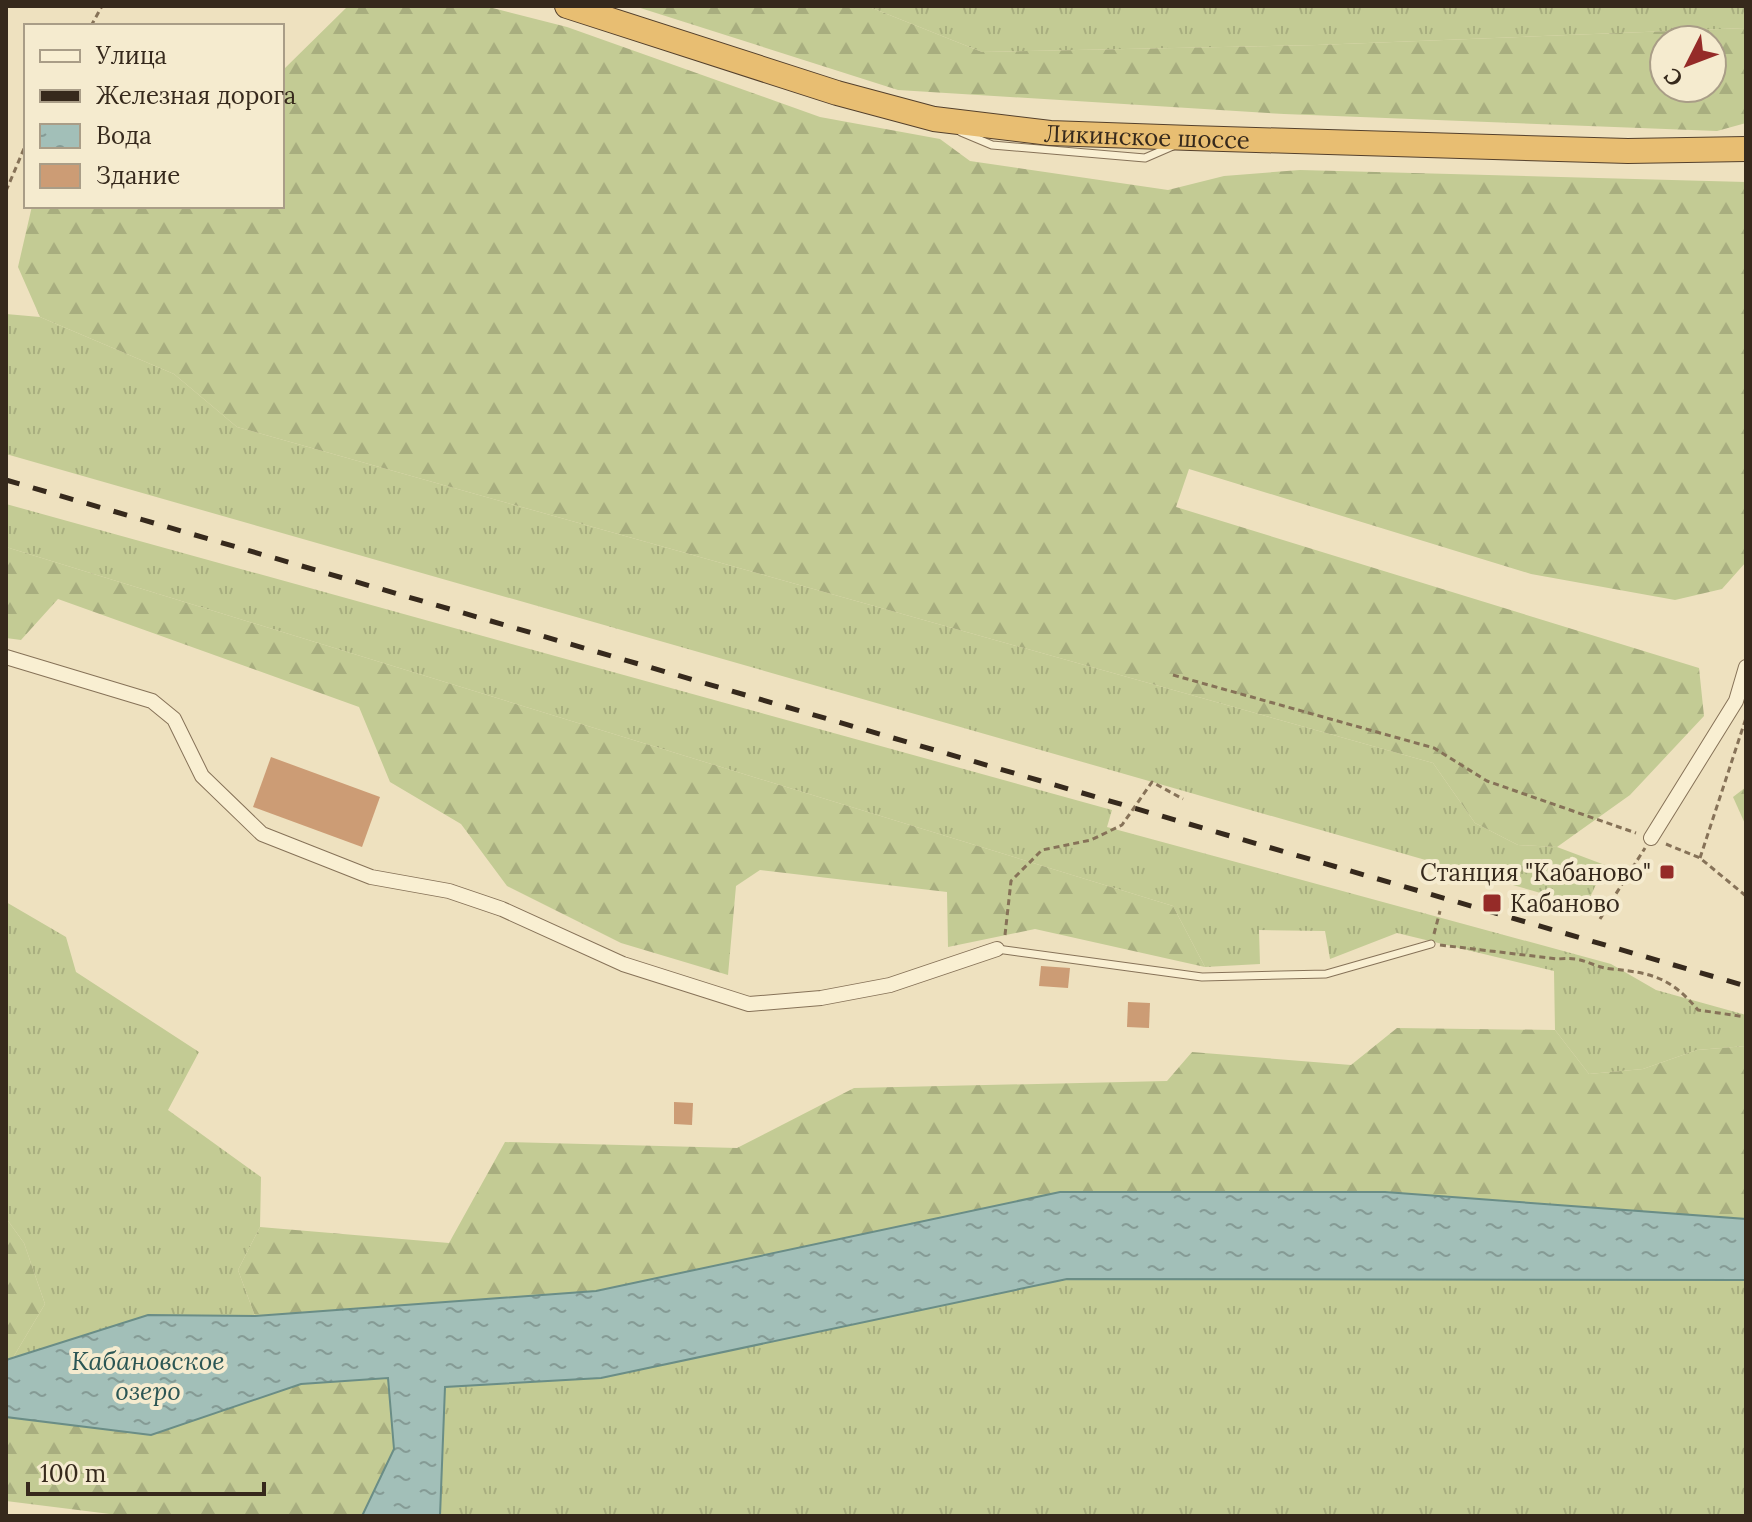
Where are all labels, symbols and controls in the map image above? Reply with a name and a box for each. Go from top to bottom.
legend [24,24,284,208]
north arrow [1648,24,1728,104]
text: Улица [95,40,167,71]
text: С [1658,62,1689,92]
text: Железная дорога [96,80,296,111]
street label: Ликинское шоссе [1044,117,1250,155]
text: Вода [96,120,152,151]
text: Здание [96,160,180,191]
place label: Станция "Кабаново" [1420,857,1651,888]
marker: Станция "Кабаново" [1658,863,1676,881]
place label: Кабаново [1510,888,1620,919]
marker: Кабаново [1481,892,1503,914]
water label: Кабановское озеро [71,1344,225,1407]
scale bar [28,1446,264,1496]
text: 100 m [40,1458,106,1489]

